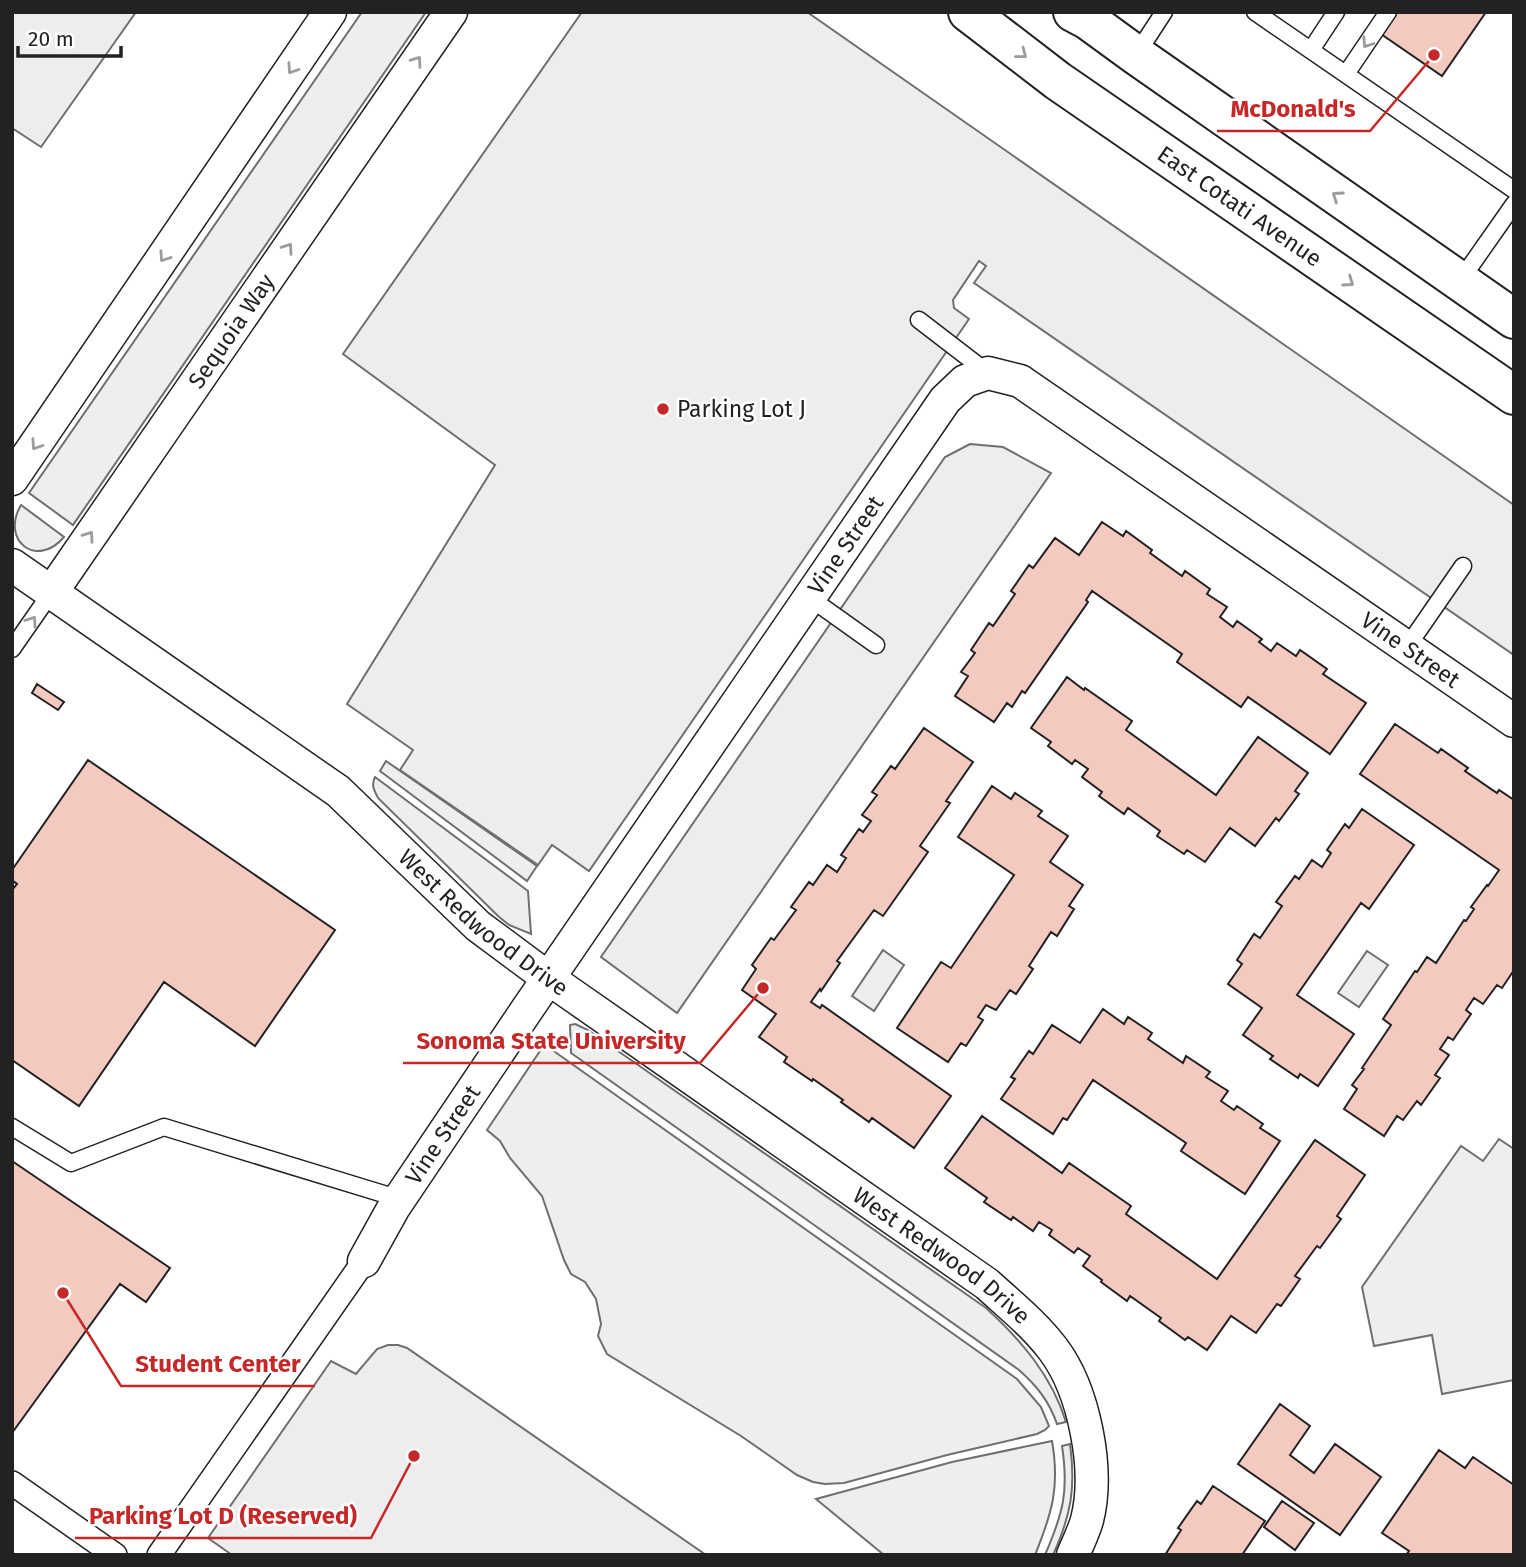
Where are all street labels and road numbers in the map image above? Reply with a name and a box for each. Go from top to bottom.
street label: East Cotati Avenue [1152,140,1327,272]
street label: Sequoia Way [182,268,281,394]
street label: Vine Street [802,490,890,600]
street label: Vine Street [1356,606,1466,694]
street label: West Redwood Drive [393,843,574,1002]
street label: Vine Street [399,1079,487,1190]
street label: West Redwood Drive [847,1181,1036,1330]

